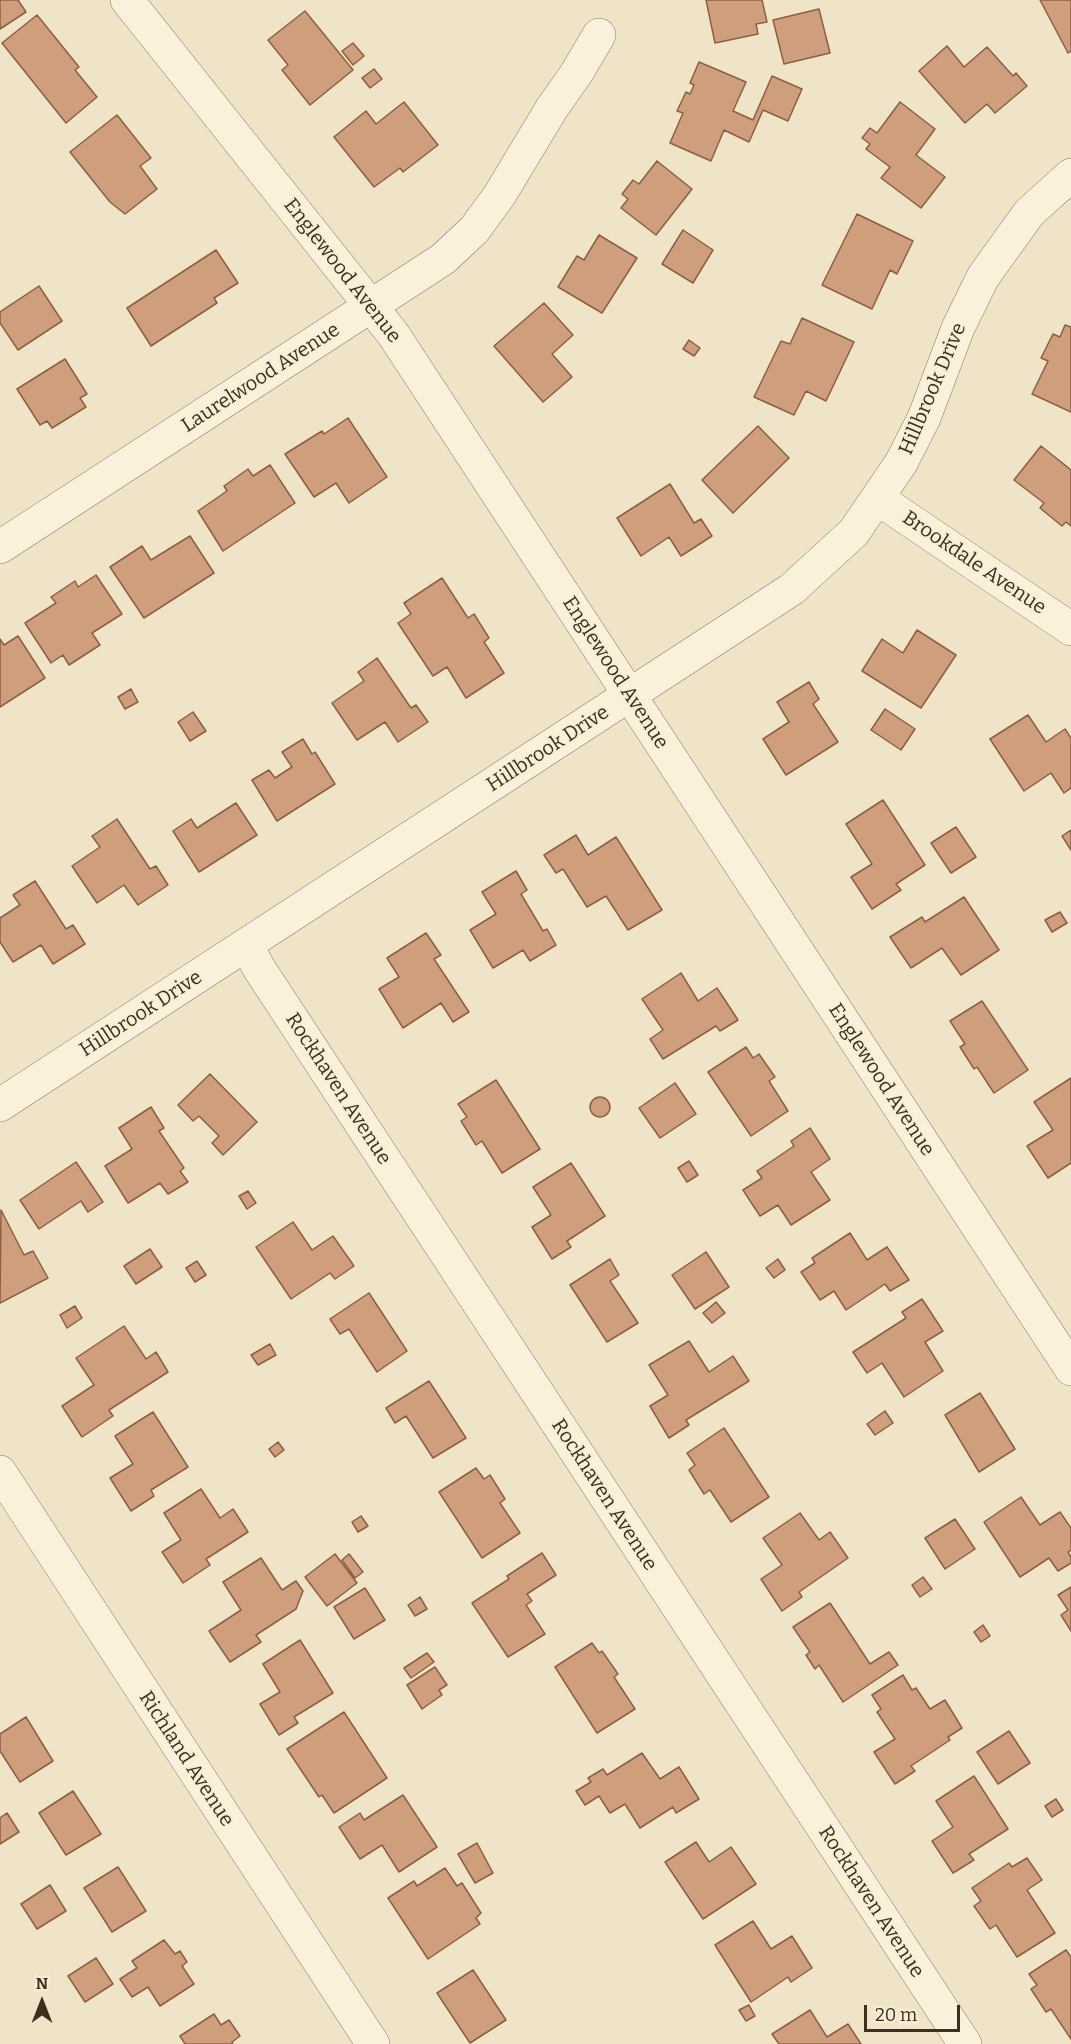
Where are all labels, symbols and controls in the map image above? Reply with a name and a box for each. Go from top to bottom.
street label: Englewood Avenue [278,194,406,348]
street label: Laurelwood Avenue [177,318,345,438]
street label: Hillbrook Drive [894,319,972,459]
street label: Brookdale Avenue [898,506,1050,620]
street label: Englewood Avenue [557,592,673,754]
street label: Hillbrook Drive [482,701,614,797]
street label: Hillbrook Drive [75,966,207,1062]
street label: Englewood Avenue [823,999,939,1161]
street label: Rockhaven Avenue [280,1009,396,1169]
street label: Rockhaven Avenue [546,1415,662,1575]
street label: Richland Avenue [133,1687,239,1831]
street label: Rockhaven Avenue [813,1822,929,1982]
north arrow [12,1972,72,2032]
text: N [36,1974,48,1993]
scale bar [867,1993,963,2031]
text: 20 m [875,2004,917,2026]

